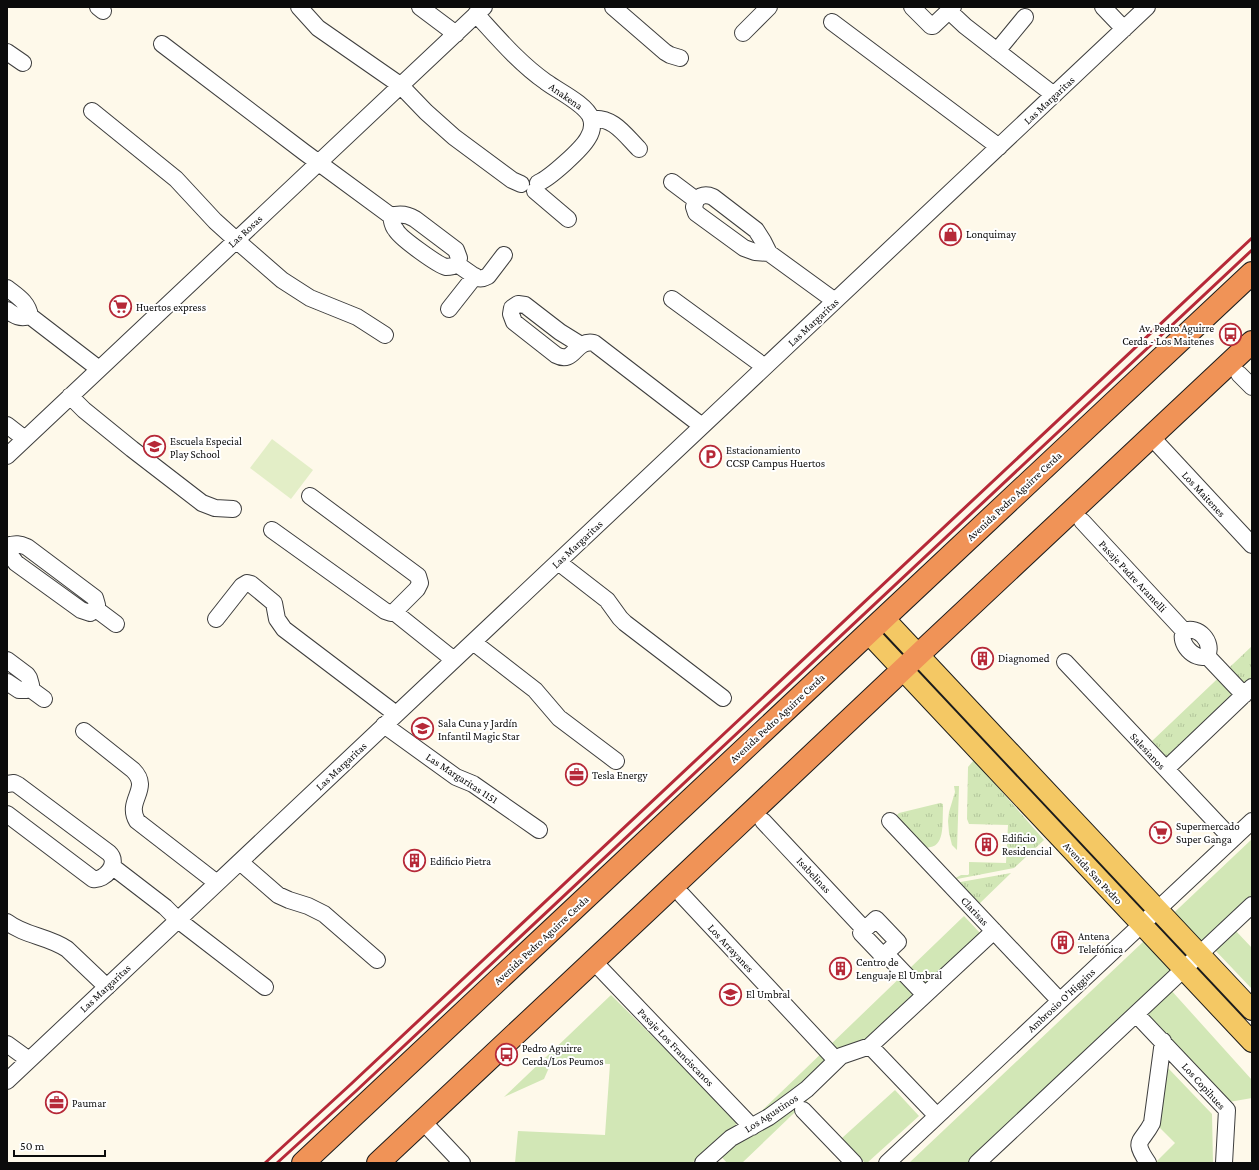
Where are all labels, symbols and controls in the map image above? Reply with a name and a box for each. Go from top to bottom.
street label: Las Margaritas [1021,73,1078,127]
street label: Anakena [547,80,585,112]
street label: Las Rosas [226,212,264,250]
shop icon: Lonquimay [937,221,963,247]
place label: Lonquimay [966,228,1017,241]
supermarket icon: Huertos express [108,294,134,320]
street label: Las Margaritas [785,295,842,349]
place label: Huertos express [136,301,206,314]
bus stop icon: Av. Pedro Aguirre Cerda - Los Maitenes [1217,321,1243,347]
place label: Av. Pedro Aguirre Cerda - Los Maitenes [1122,322,1214,347]
school or university icon: Escuela Especial Play School [142,434,168,460]
place label: Escuela Especial Play School [170,435,242,461]
parking icon: Estacionamiento CCSP Campus Huertos [698,443,724,469]
place label: Estacionamiento CCSP Campus Huertos [726,444,825,470]
street label: Avenida Pedro Aguirre Cerda [964,449,1065,544]
street label: Los Maitenes [1180,469,1228,519]
street label: Las Margaritas [549,517,606,571]
street label: Pasaje Padre Aramelli [1096,538,1169,615]
building icon: Diagnomed [970,645,996,671]
place label: Diagnomed [998,652,1050,665]
street label: Avenida Pedro Aguirre Cerda [727,671,828,766]
school or university icon: Sala Cuna y Jardín Infantil Magic Star [409,716,435,742]
place label: Sala Cuna y Jardín Infantil Magic Star [438,717,520,743]
street label: Salesianos [1128,730,1168,772]
street label: Las Margaritas [313,739,370,793]
street label: Las Margaritas 1151 [423,750,500,807]
office icon: Tesla Energy [563,762,589,788]
place label: Tesla Energy [592,769,648,782]
supermarket icon: Supermercado Super Ganga [1148,819,1174,845]
place label: Supermercado Super Ganga [1176,820,1240,846]
building icon: Edificio Residencial [974,831,1000,857]
place label: Edificio Residencial [1002,832,1052,857]
street label: Avenida San Pedro [1061,839,1125,907]
building icon: Edificio Pietra [401,848,427,874]
place label: Edificio Pietra [430,855,491,867]
street label: Isabelinas [795,855,833,895]
street label: Avenida Pedro Aguirre Cerda [491,893,592,988]
street label: Clarisas [959,894,991,928]
street label: Los Arrayanes [705,921,756,975]
building icon: Antena Telefónica [1049,929,1075,955]
place label: Antena Telefónica [1078,930,1123,955]
building icon: Centro de Lenguaje El Umbral [828,955,854,981]
place label: Centro de Lenguaje El Umbral [856,956,942,982]
street label: Las Margaritas [77,961,134,1015]
street label: Ambrosio O'Higgins [1025,965,1098,1035]
school or university icon: El Umbral [717,981,743,1007]
place label: El Umbral [746,988,790,1000]
street label: Pasaje Los Franciscanos [635,1005,716,1089]
bus stop icon: Pedro Aguirre Cerda/Los Peumos [494,1041,520,1067]
place label: Pedro Aguirre Cerda/Los Peumos [522,1042,603,1067]
street label: Los Copihues [1179,1060,1228,1113]
office icon: Paumar [44,1090,70,1116]
street label: Los Agustinos [742,1091,800,1136]
place label: Paumar [72,1097,106,1109]
scale bar [14,1132,105,1158]
text: 50 m [20,1139,45,1153]

